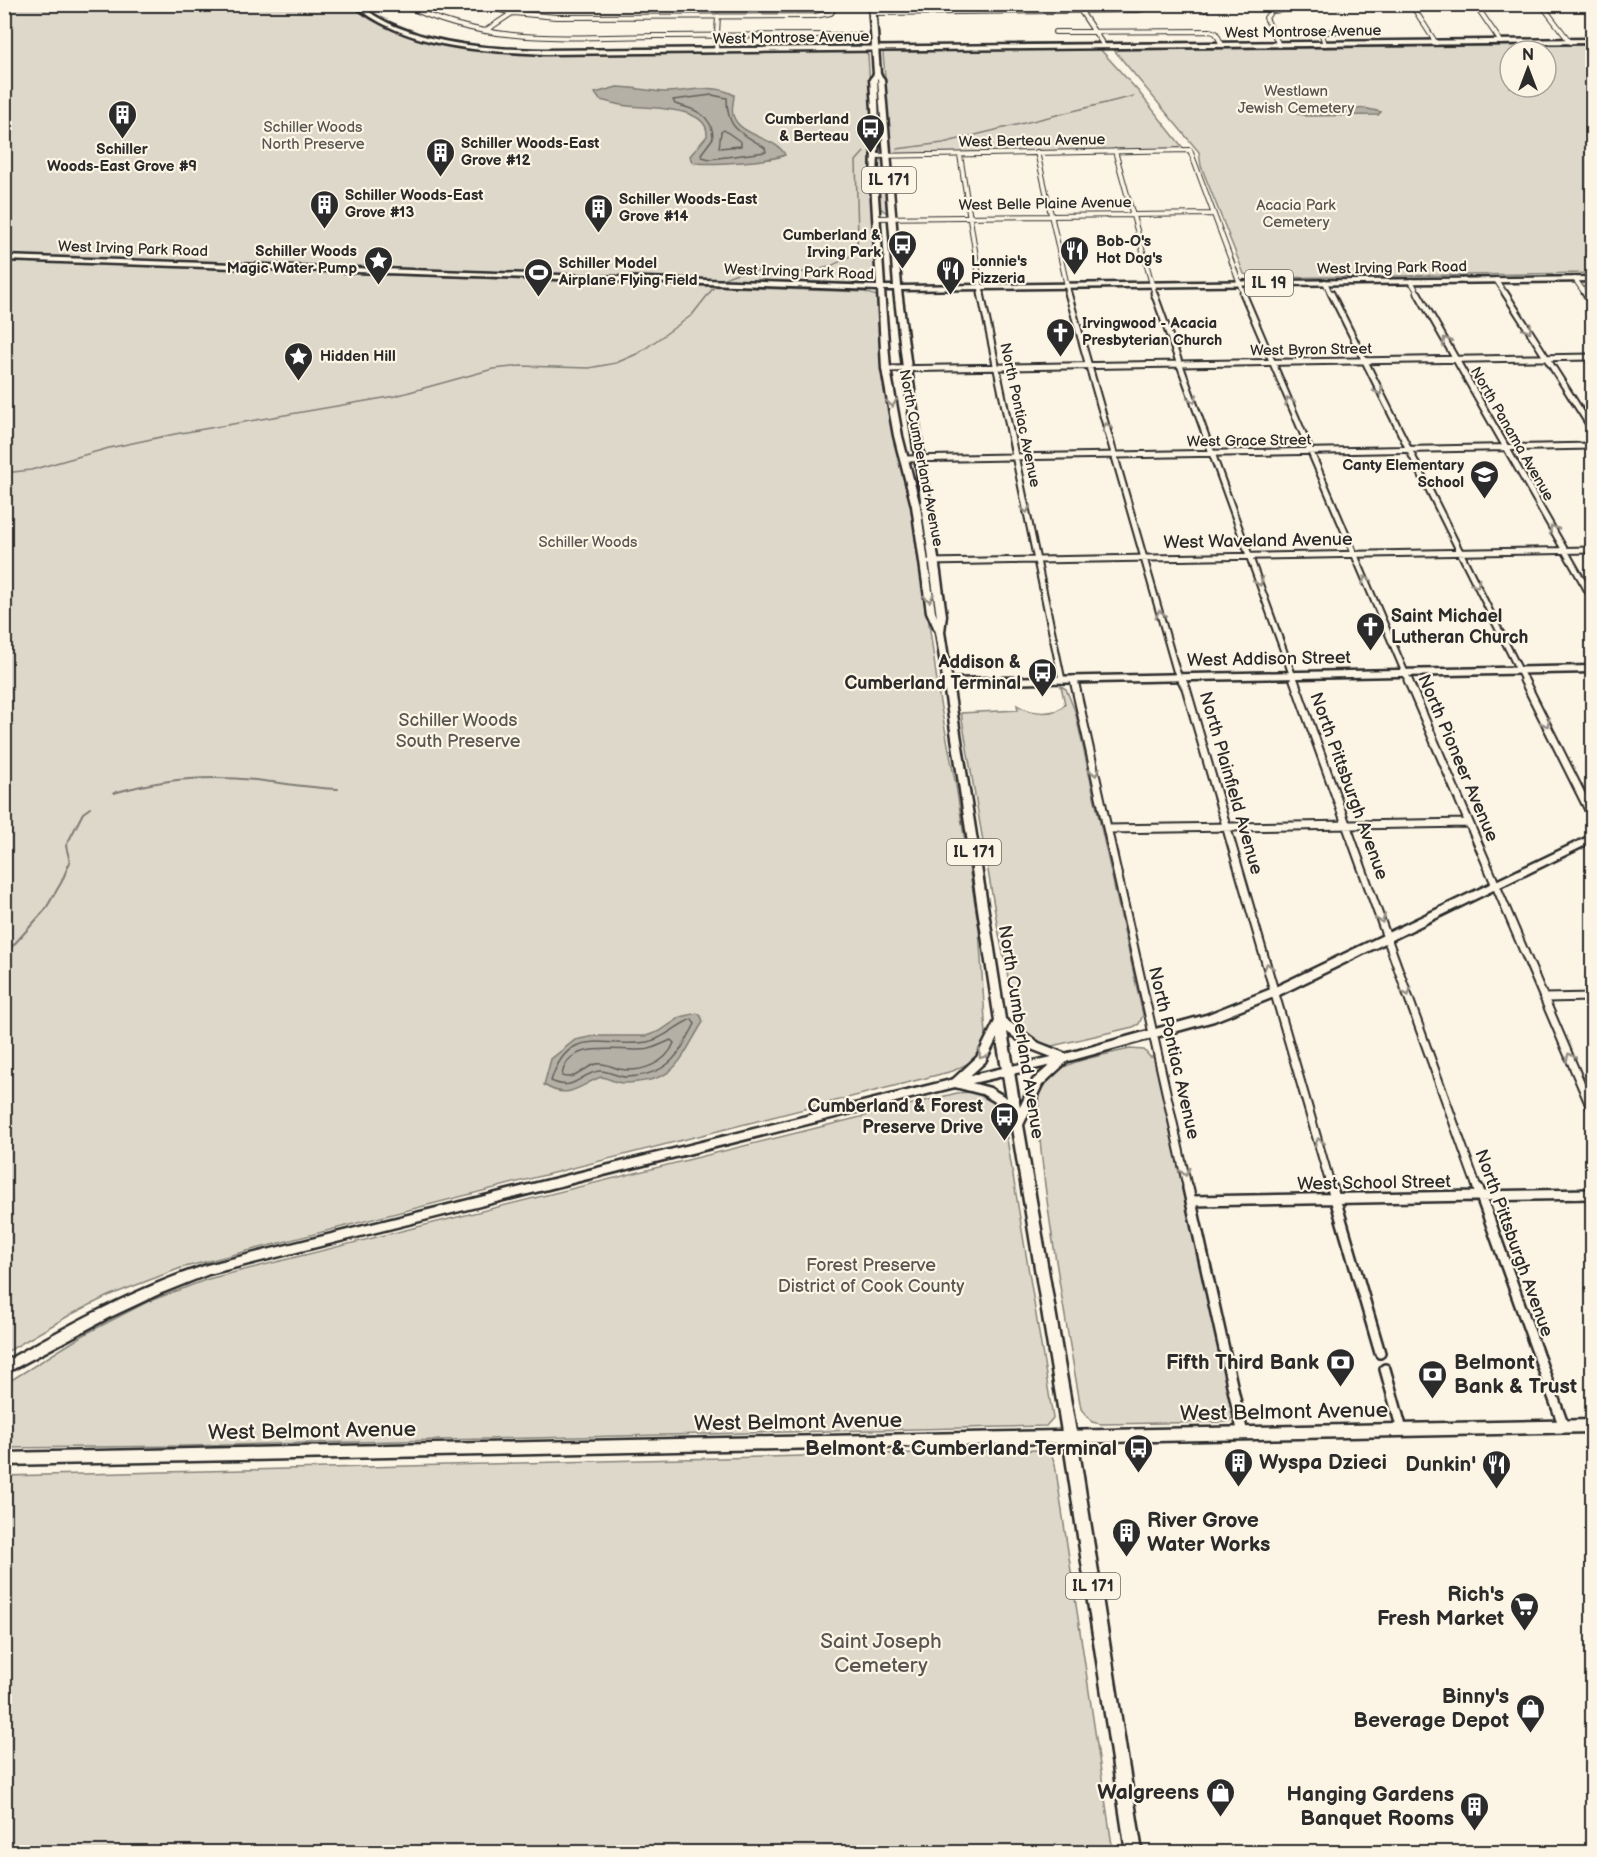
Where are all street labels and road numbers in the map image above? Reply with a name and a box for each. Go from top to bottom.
street label: West Montrose Avenue [1225,21,1382,43]
street label: West Montrose Avenue [713,27,870,49]
street label: West Berteau Avenue [958,130,1106,152]
road number: IL 171 [862,167,916,193]
street label: West Belle Plaine Avenue [958,193,1132,215]
street label: West Irving Park Road [58,237,208,261]
street label: West Irving Park Road [1317,257,1467,279]
street label: West Irving Park Road [724,260,874,284]
road number: IL 19 [1245,270,1293,296]
street label: West Byron Street [1250,339,1372,361]
street label: North Pontiac Avenue [995,341,1045,489]
street label: North Panama Avenue [1466,363,1558,505]
street label: North Cumberland Avenue [895,368,948,548]
street label: West Grace Street [1187,430,1312,452]
street label: West Waveland Avenue [1163,529,1353,553]
street label: West Addison Street [1187,647,1352,671]
street label: North Pioneer Avenue [1413,671,1503,845]
street label: North Plainfield Avenue [1195,689,1267,877]
street label: North Pittsburgh Avenue [1305,689,1393,883]
road number: IL 171 [947,839,1001,865]
street label: North Cumberland Avenue [994,924,1048,1141]
street label: North Pontiac Avenue [1144,965,1204,1142]
street label: North Pittsburgh Avenue [1470,1146,1558,1340]
street label: West School Street [1297,1171,1452,1195]
street label: West Belmont Avenue [1180,1398,1388,1426]
street label: West Belmont Avenue [694,1408,902,1436]
street label: West Belmont Avenue [208,1417,416,1445]
road number: IL 171 [1066,1573,1120,1599]

